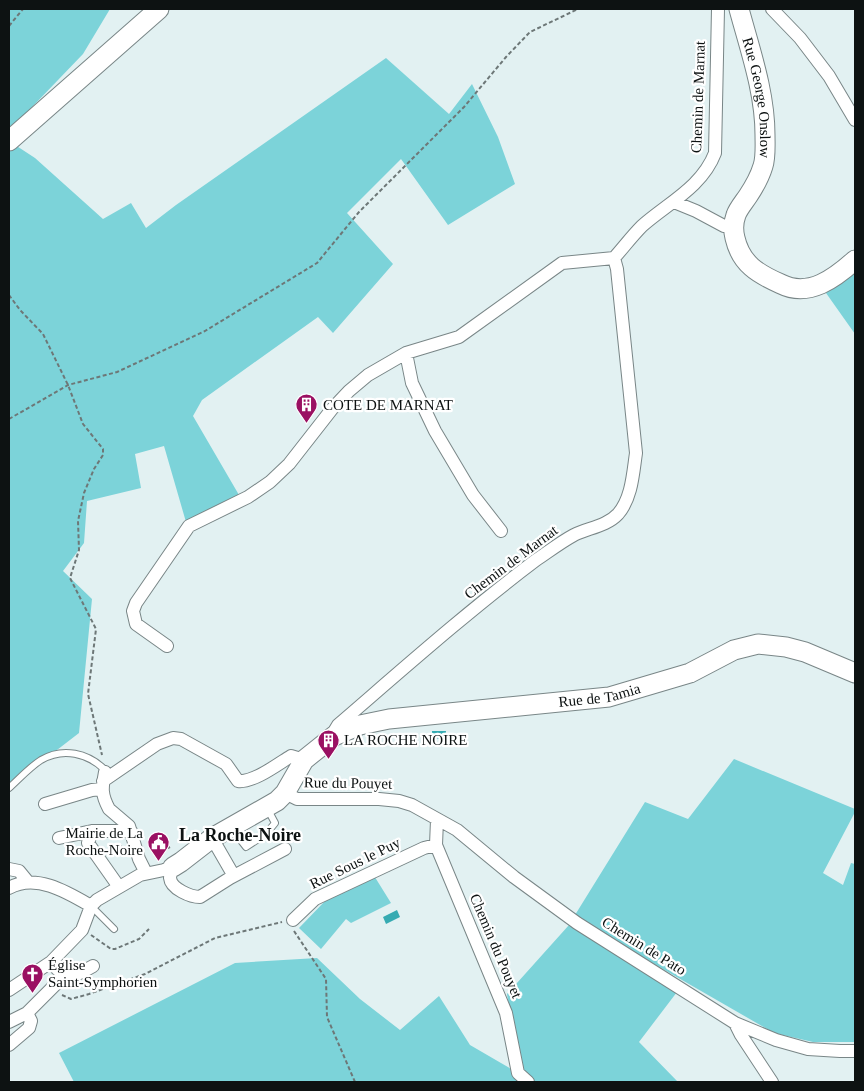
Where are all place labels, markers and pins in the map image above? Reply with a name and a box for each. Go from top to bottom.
building icon: COTE DE MARNAT [295,393,319,424]
place label: COTE DE MARNAT [323,397,453,413]
building icon: LA ROCHE NOIRE [316,728,340,759]
place label: LA ROCHE NOIRE [344,732,467,748]
place label: Mairie de La Roche-Noire [66,825,143,858]
public building icon: Mairie de La Roche-Noire [147,830,171,861]
place label: Église Saint-Symphorien [48,957,158,990]
church icon: Église Saint-Symphorien [20,962,44,993]

